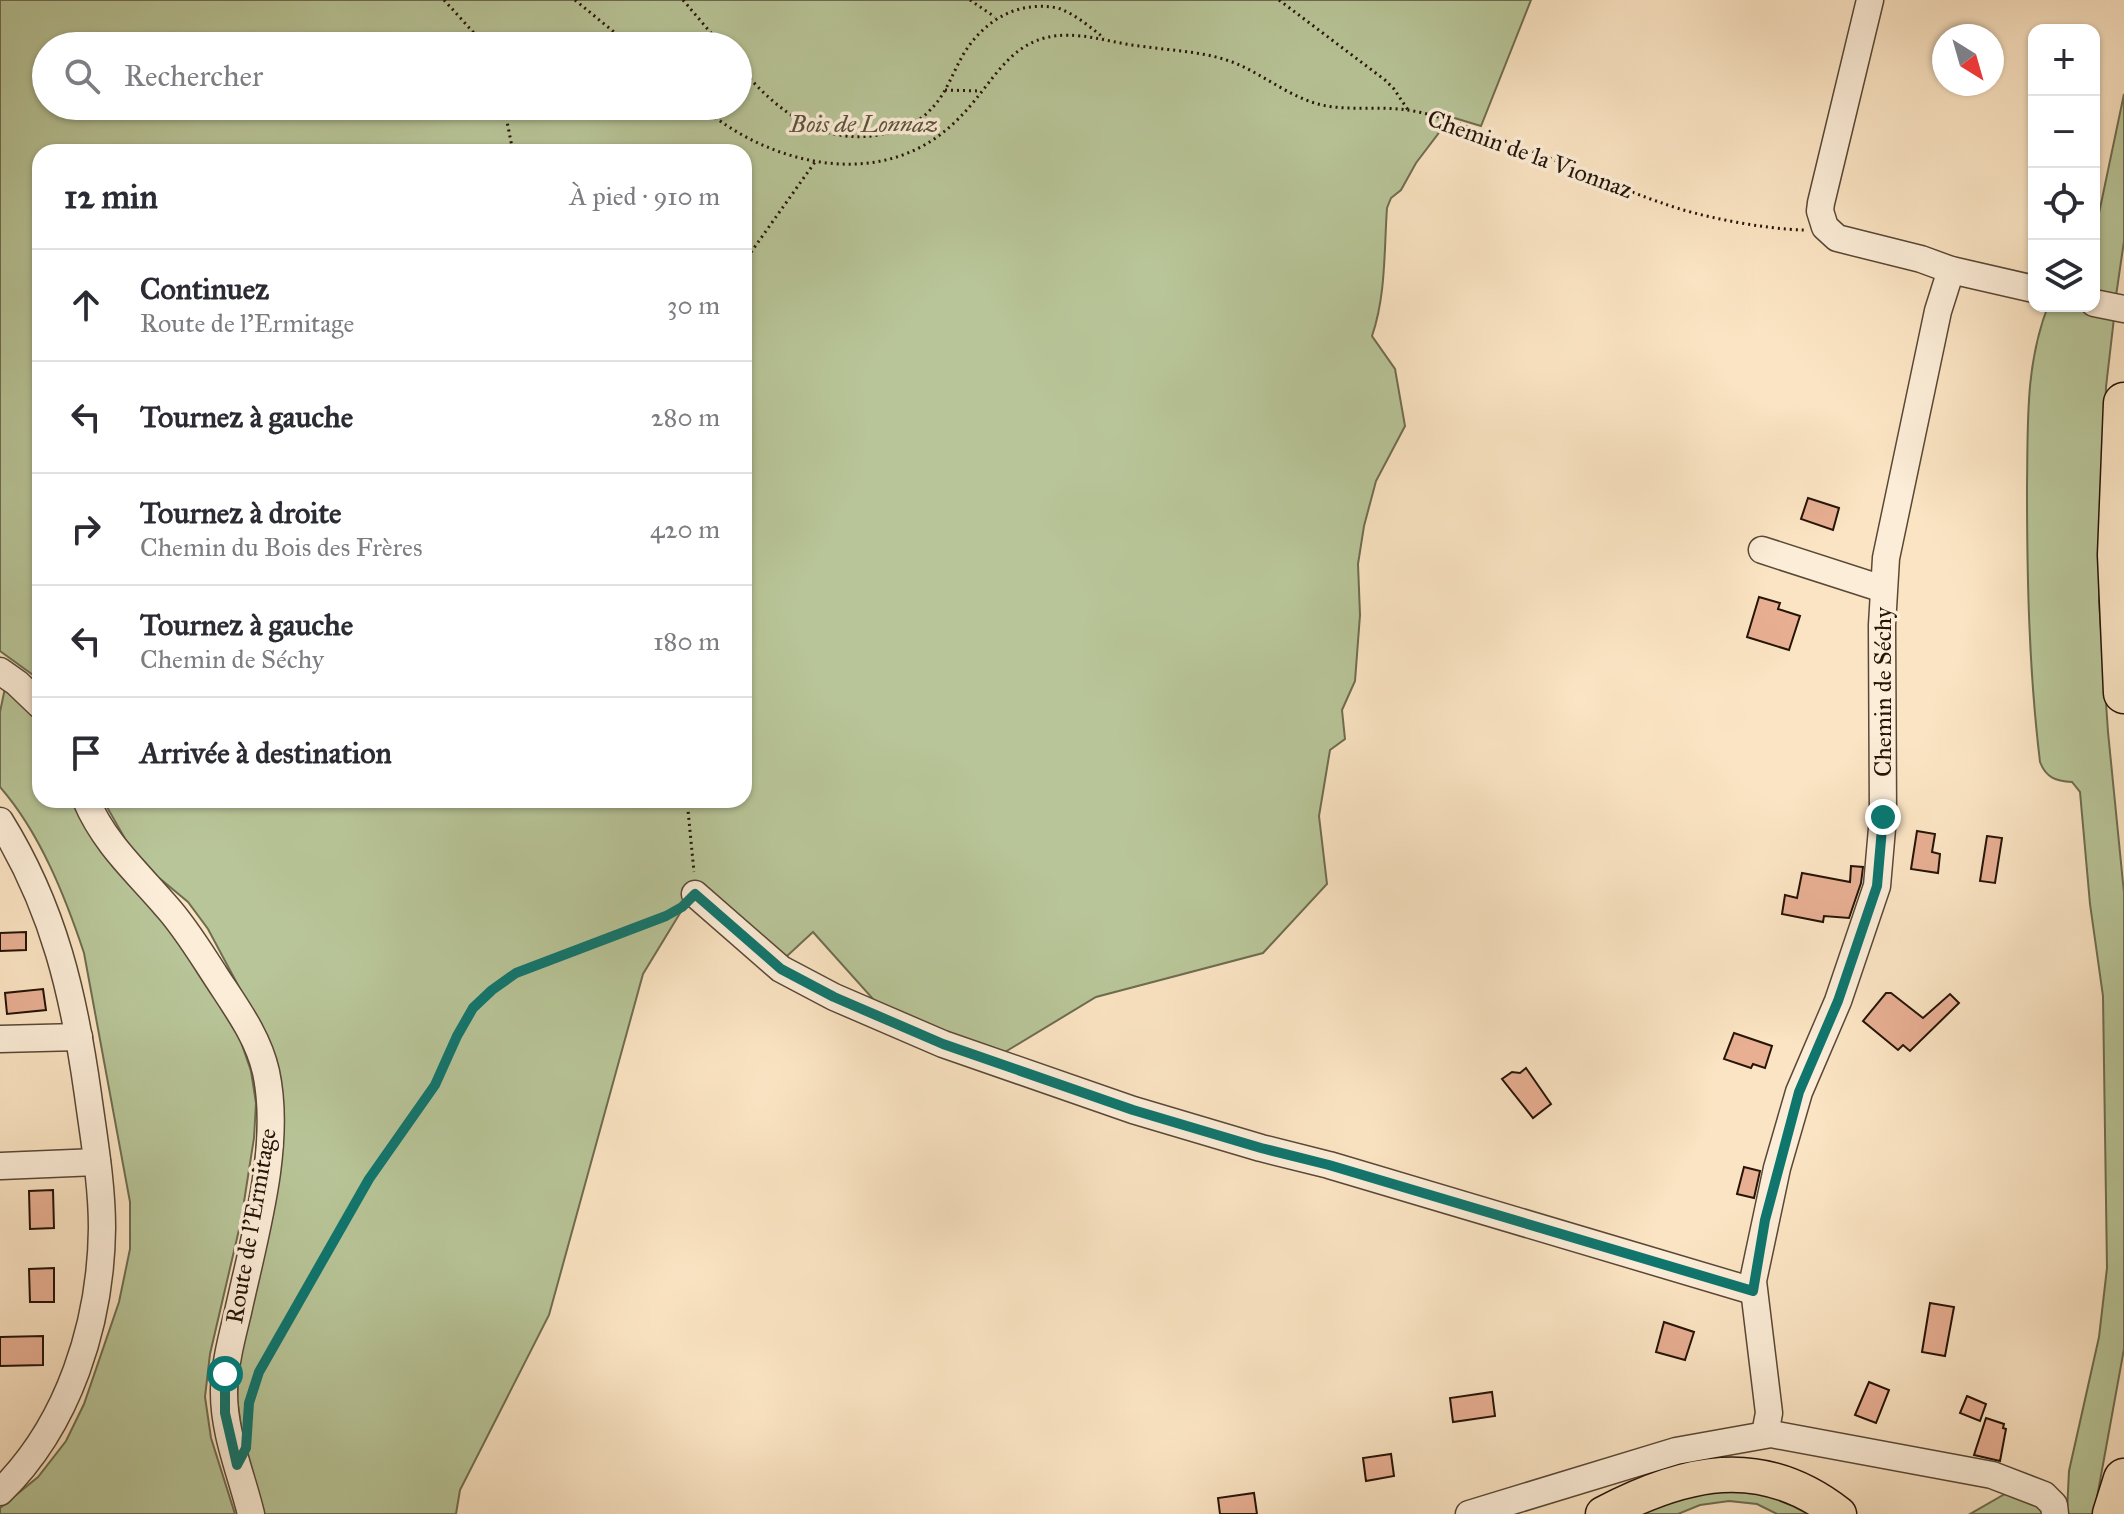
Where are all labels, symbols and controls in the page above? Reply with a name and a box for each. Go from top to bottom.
north arrow [1932,24,2004,96]
map controls [2028,24,2100,312]
button: + [2028,24,2100,96]
search box [32,32,752,120]
icon: search [60,54,104,98]
text: Rechercher [124,58,263,94]
button: − [2028,96,2100,168]
street label: Chemin de la Vionnaz [1423,103,1637,205]
park label: Bois de Lonnaz [789,109,938,139]
button: locate [2028,168,2100,240]
text: 12 min [64,176,158,217]
text: À pied · 910 m [570,180,720,212]
button: layers [2028,240,2100,312]
text: Continuez [140,271,269,307]
icon: ahead [64,283,108,327]
text: 30 m [667,289,720,321]
text: Route de l'Ermitage [140,307,354,339]
icon: left [64,395,108,439]
text: Tournez à gauche [140,399,353,435]
text: 280 m [651,401,720,433]
text: Tournez à droite [140,495,342,531]
icon: right [64,507,108,551]
text: 420 m [650,513,720,545]
text: Chemin du Bois des Frères [140,531,422,563]
street label: Chemin de Séchy [1868,606,1898,777]
text: Tournez à gauche [140,607,353,643]
icon: left [64,619,108,663]
text: 180 m [653,625,720,657]
text: Chemin de Séchy [140,643,324,675]
icon: arrive [64,731,108,775]
text: Arrivée à destination [140,735,392,771]
route end [1865,799,1901,835]
street label: Route de l'Ermitage [219,1126,283,1326]
route start [207,1356,243,1392]

